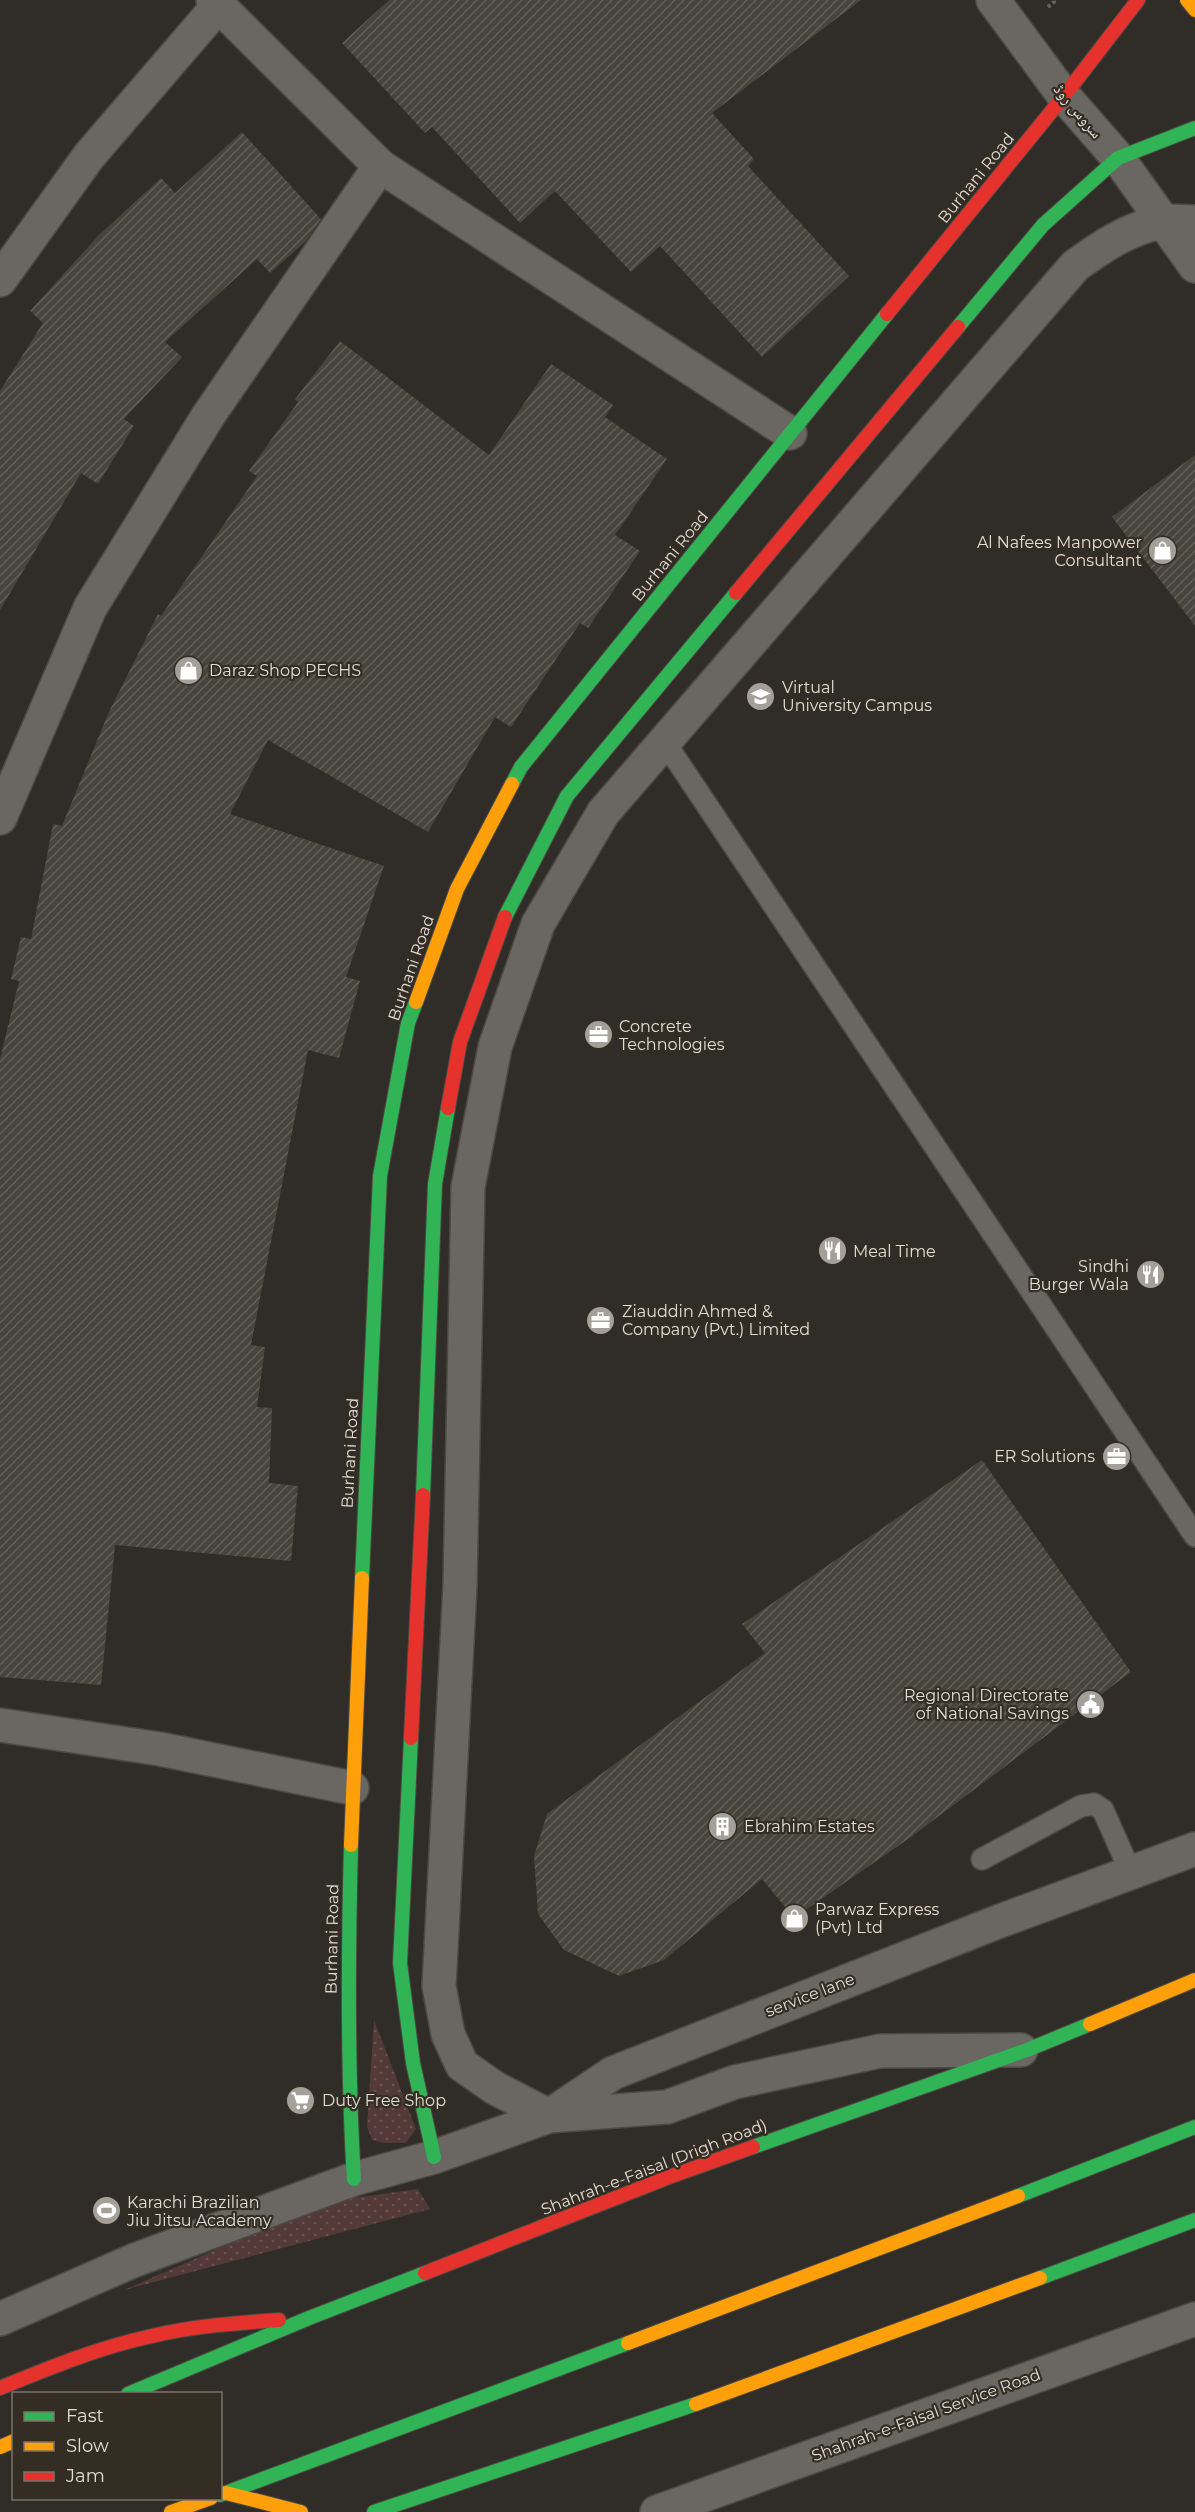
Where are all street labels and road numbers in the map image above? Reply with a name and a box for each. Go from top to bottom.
street label: سروس روڈ [1049,80,1106,143]
street label: Burhani Road [934,129,1018,227]
street label: Burhani Road [628,507,712,605]
street label: Burhani Road [384,913,438,1023]
street label: Burhani Road [338,1397,362,1509]
street label: Burhani Road [322,1884,342,1994]
street label: service lane [763,1969,857,2021]
street label: Shahrah-e-Faisal (Drigh Road) [538,2115,770,2219]
street label: Shahrah-e-Faisal Service Road [809,2365,1043,2465]

